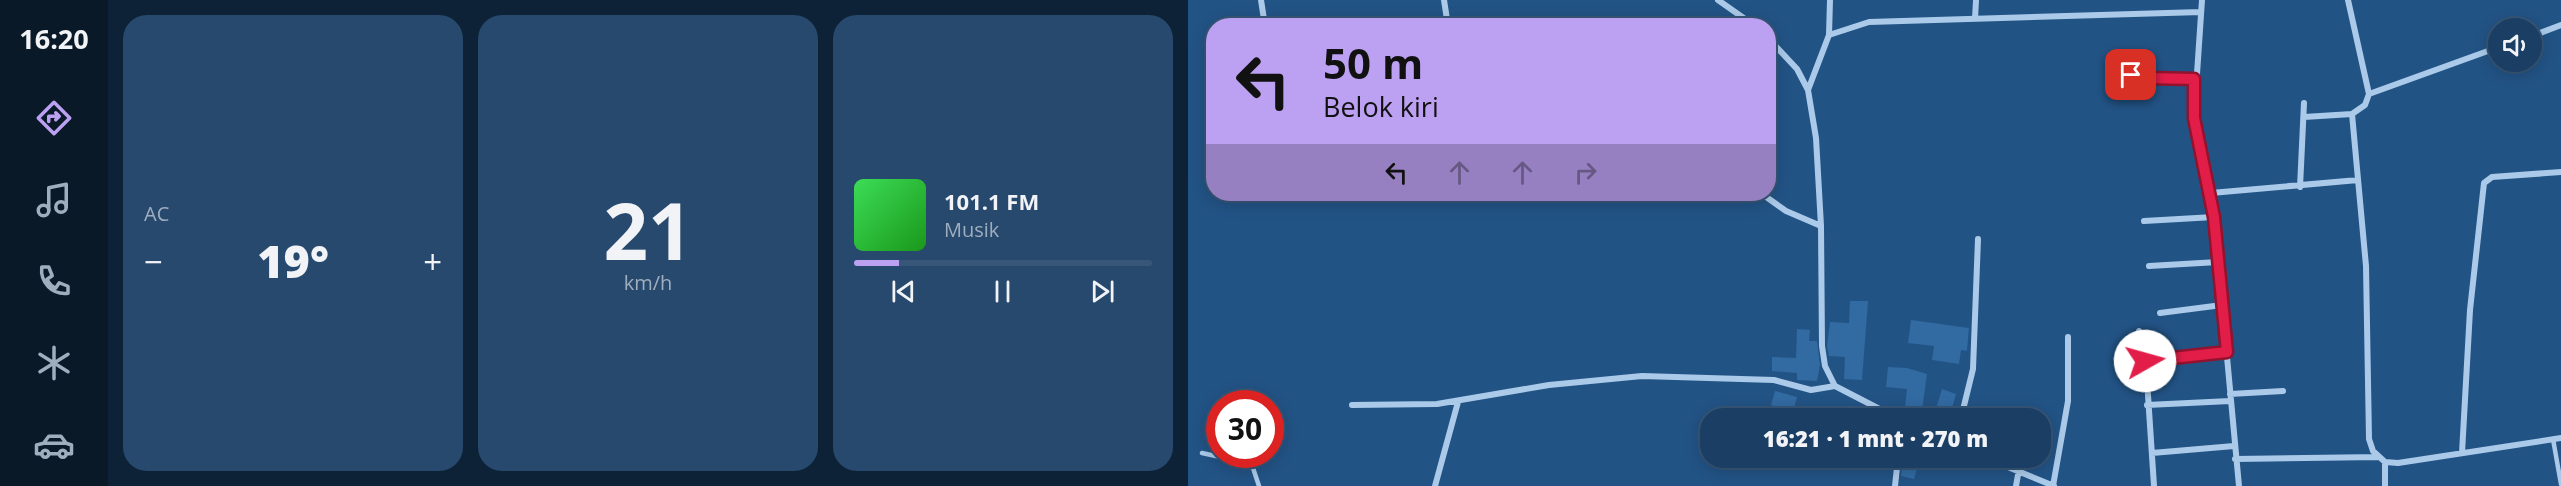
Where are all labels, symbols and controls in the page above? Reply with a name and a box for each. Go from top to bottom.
map controls [2488,18,2542,72]
button: sound [2488,18,2542,72]
text: 16:20 [19,20,89,57]
text: 50 m [1323,34,1423,91]
icon: left [1224,42,1302,120]
pin [2105,49,2156,100]
icon: arrive [2114,58,2147,91]
text: Belok kiri [1323,88,1439,125]
icon: directions [33,97,75,139]
icon: left [1380,156,1413,189]
icon: ahead [1443,156,1476,189]
icon: ahead [1506,156,1539,189]
icon: right [1569,156,1602,189]
text: 21 [603,177,693,283]
icon: music [33,179,75,221]
text: 101.1 FM [944,186,1039,216]
text: AC [144,200,169,227]
text: Musik [944,216,999,243]
text: 19° [257,230,329,291]
text: − [144,239,163,284]
text: + [423,239,442,284]
icon: phone [33,260,75,302]
text: km/h [624,269,672,296]
icon: previous [887,275,920,308]
icon: pause [986,275,1019,308]
icon: next [1086,275,1119,308]
position arrow [2113,329,2177,393]
icon: climate [33,342,75,384]
speed limit sign: 30 [1206,390,1284,468]
text: 16:21 · 1 mnt · 270 m [1763,423,1988,453]
icon: car [33,424,75,466]

